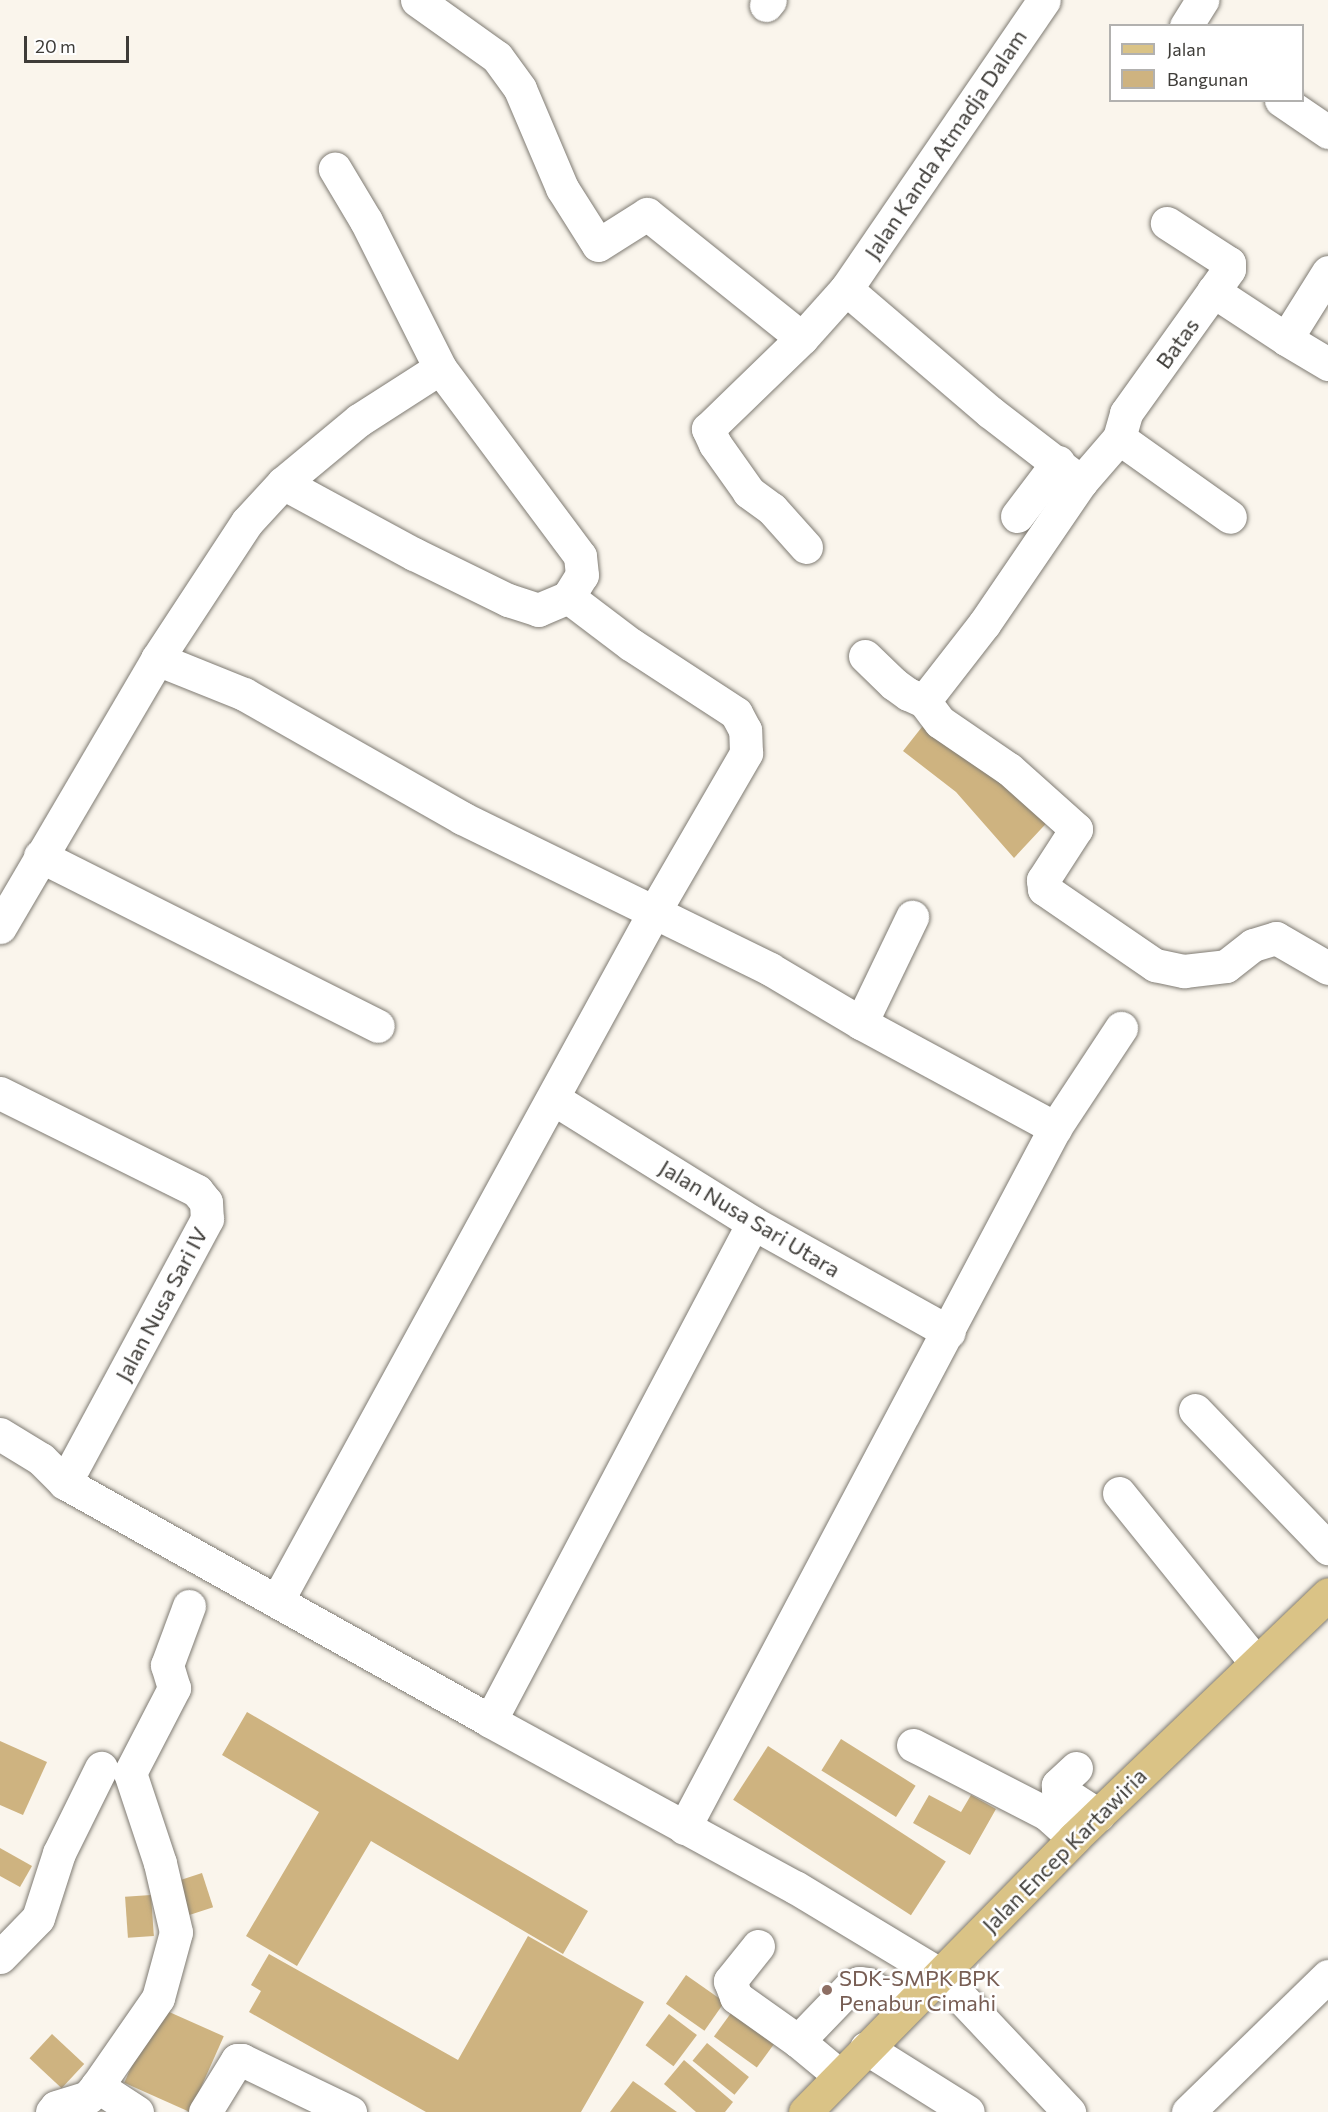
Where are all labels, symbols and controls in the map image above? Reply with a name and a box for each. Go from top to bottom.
scale bar [27,24,132,62]
street label: Jalan Kanda Atmadja Dalam [858,24,1032,264]
legend [1109,24,1304,102]
text: 20 m [35,35,76,57]
text: Jalan [1167,38,1206,60]
text: Bangunan [1167,68,1248,90]
street label: Batas [1150,312,1204,374]
street label: Jalan Nusa Sari Utara [655,1154,845,1282]
street label: Jalan Nusa Sari IV [109,1222,213,1386]
street label: Jalan Encep Kartawiria [976,1762,1152,1938]
place label: SDK-SMPK BPK Penabur Cimahi [839,1964,1001,2016]
marker: SDK-SMPK BPK Penabur Cimahi [820,1983,834,1997]

